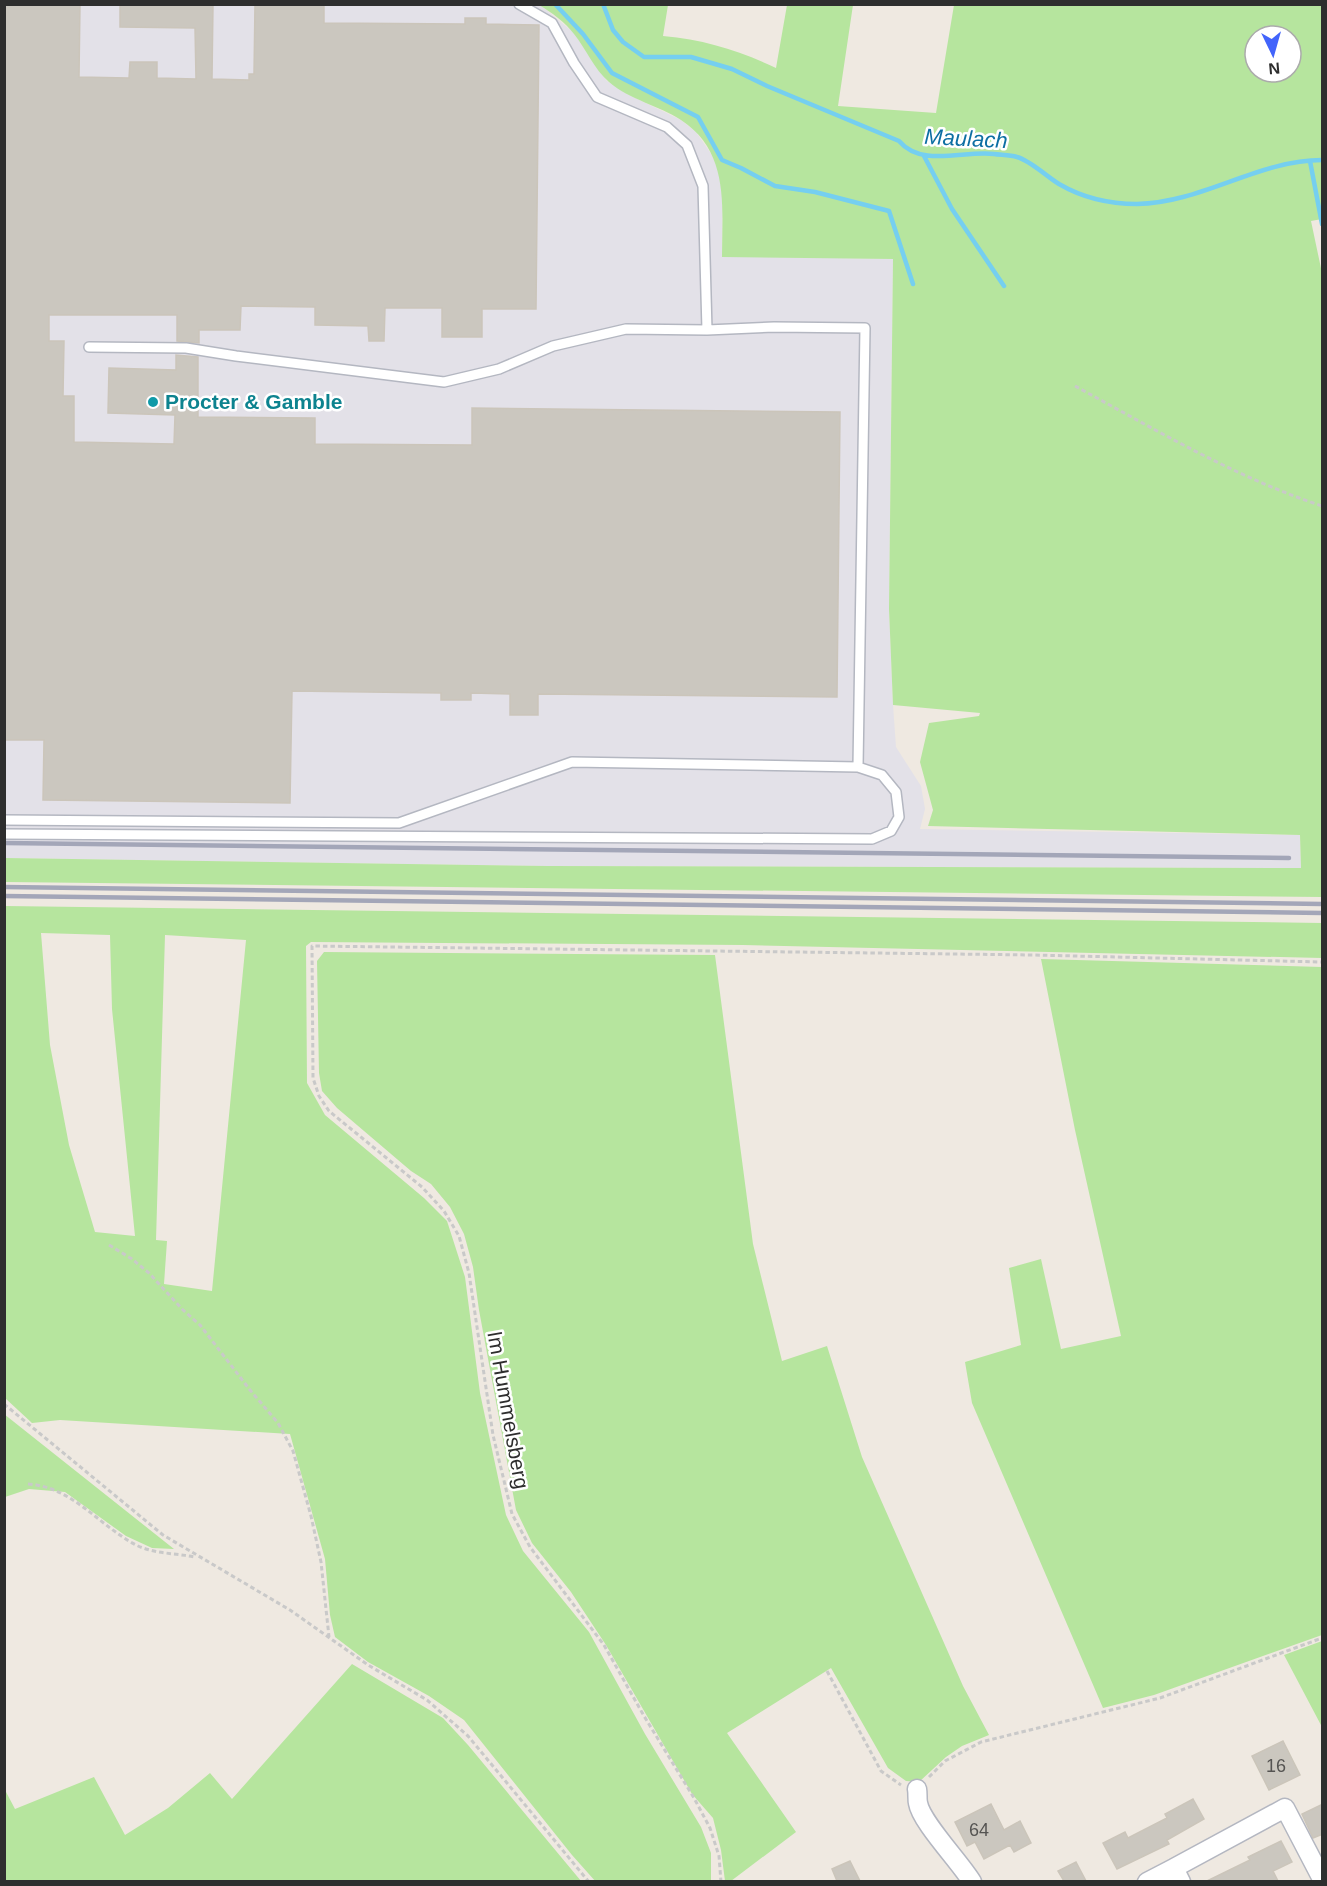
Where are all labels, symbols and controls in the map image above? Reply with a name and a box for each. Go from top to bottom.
north arrow [1243,24,1303,84]
text: N [1268,59,1281,77]
water label: Maulach [924,124,1008,153]
place label: Procter & Gamble [165,390,342,413]
marker: Procter & Gamble [146,395,160,409]
street label: Im Hummelsberg [483,1329,534,1491]
house number: 16 [1266,1756,1286,1776]
house number: 64 [969,1820,989,1840]

